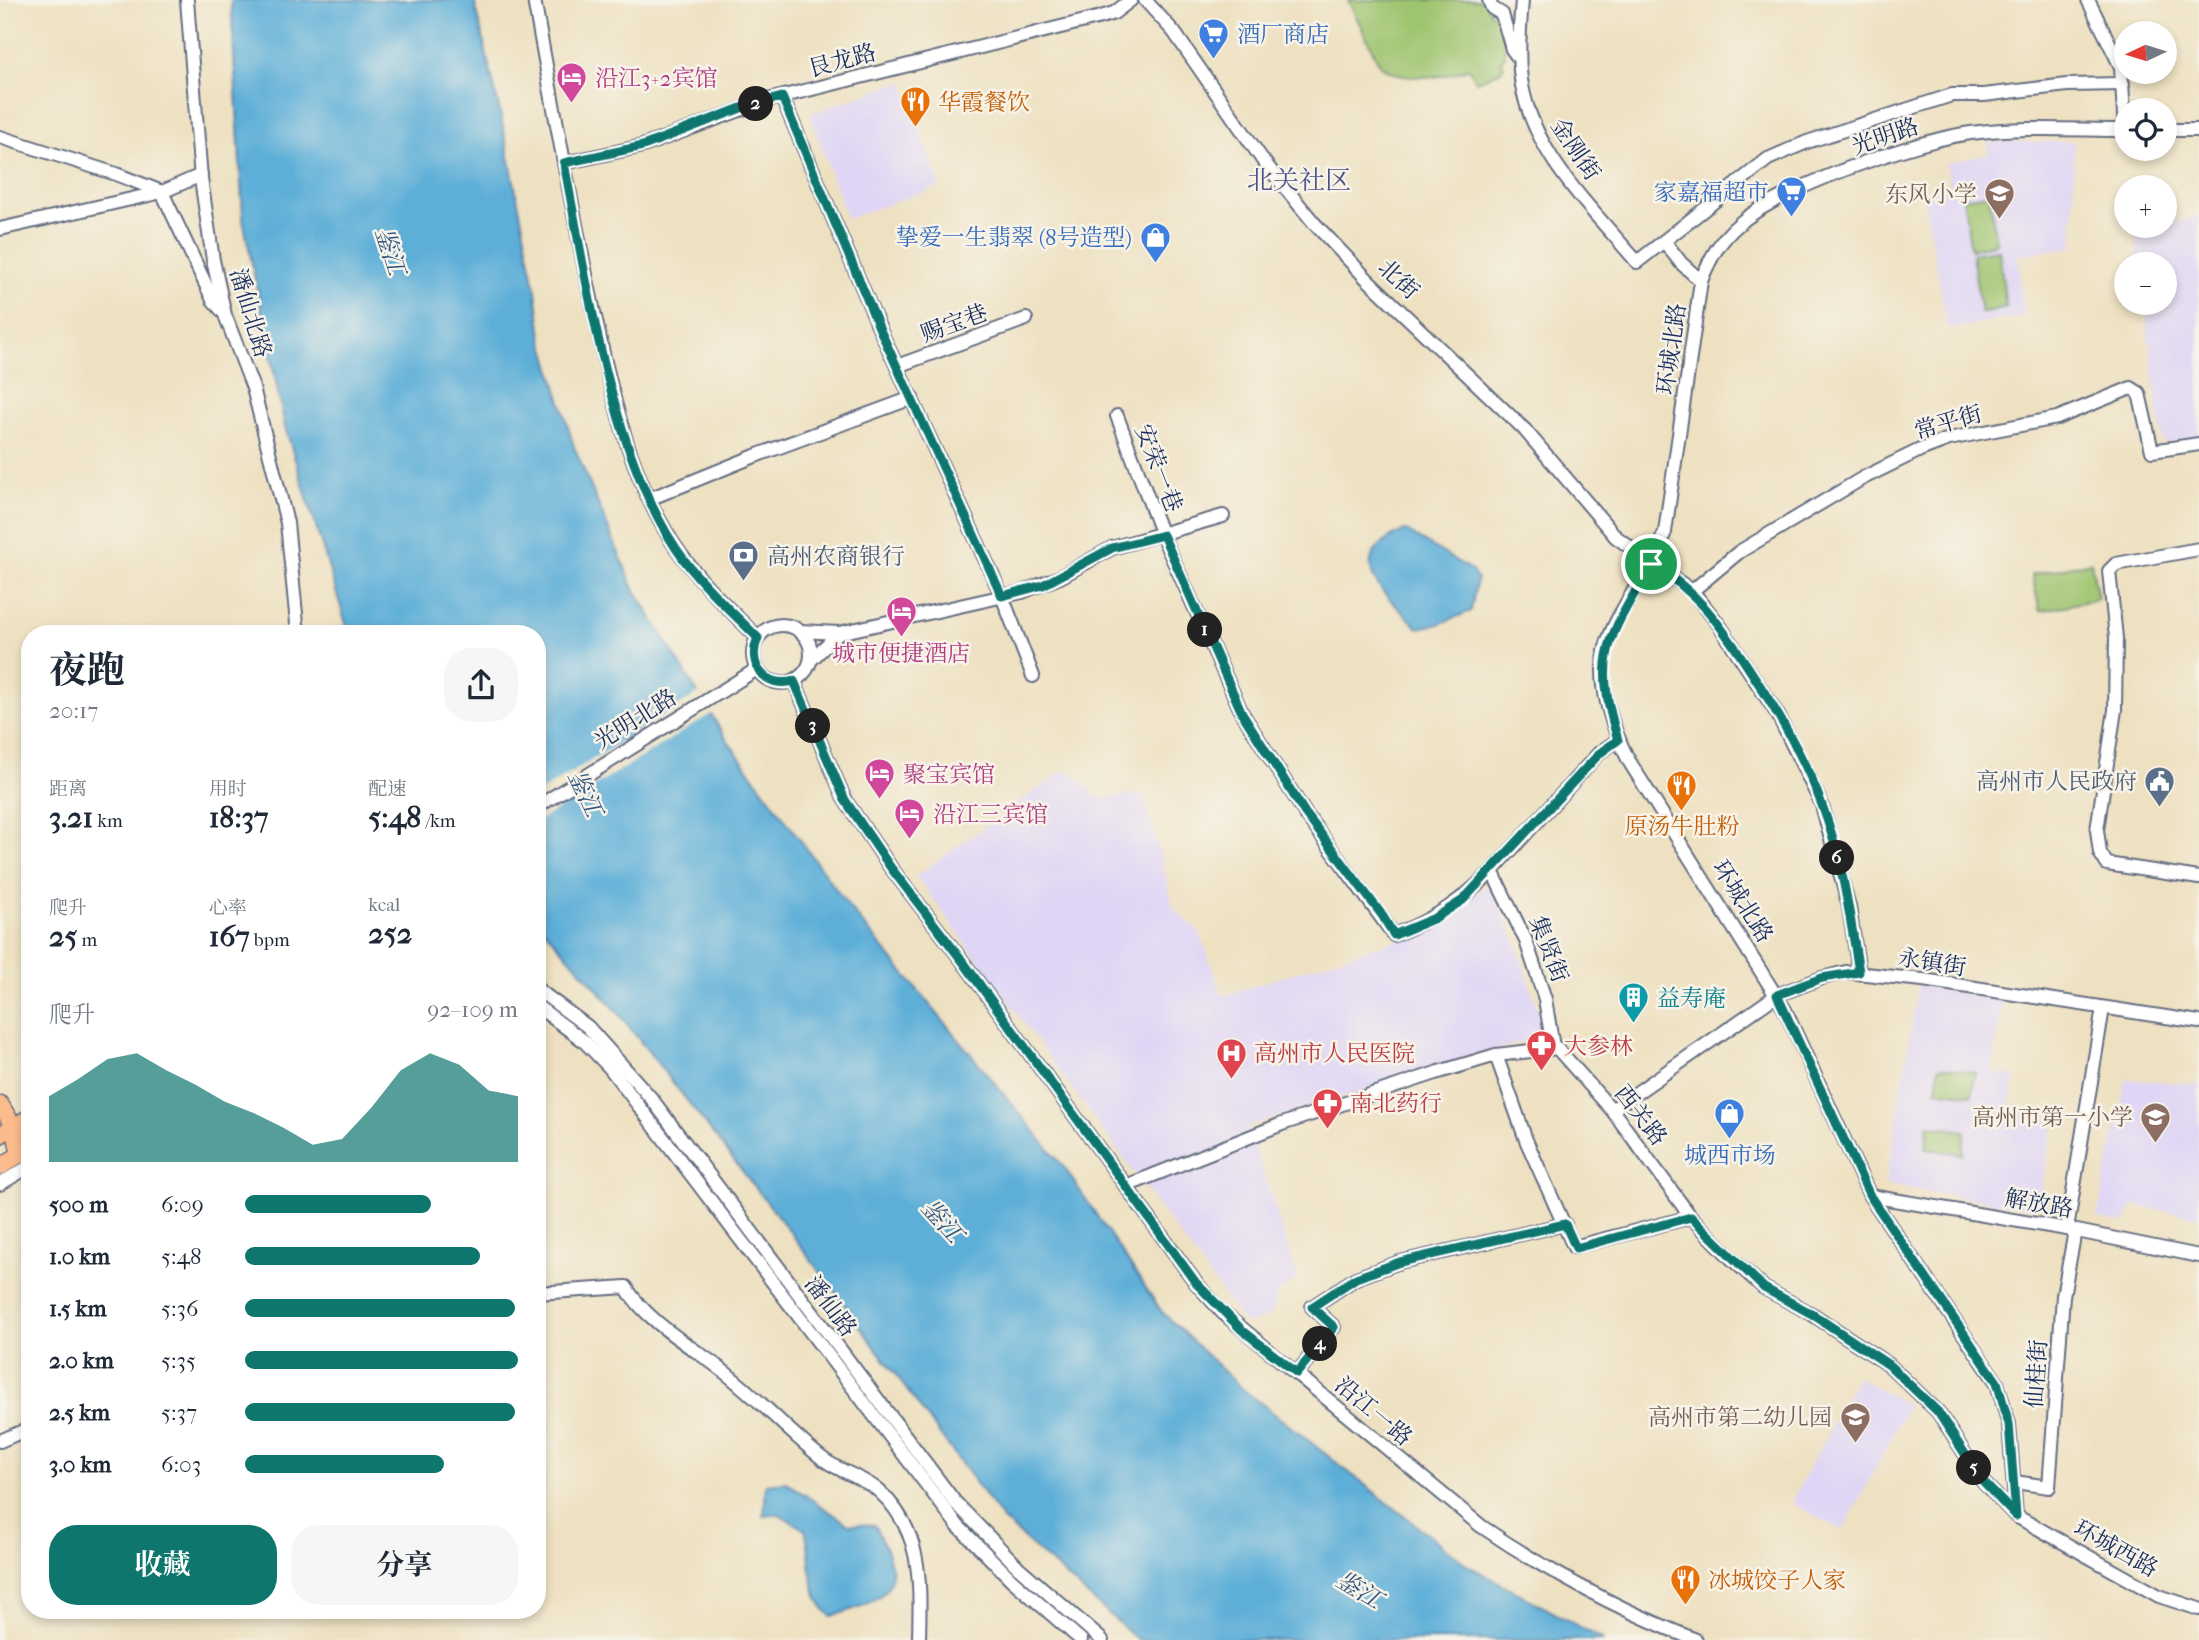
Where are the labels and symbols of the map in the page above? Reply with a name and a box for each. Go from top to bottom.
supermarket icon: 酒厂商店 [1197,17,1231,61]
place label: 酒厂商店 [1237,21,1329,48]
north arrow [2114,21,2177,84]
street label: 艮龙路 [805,39,879,82]
hotel icon: 沿江3+2宾馆 [555,61,589,105]
place label: 沿江3+2宾馆 [595,65,717,92]
restaurant icon: 华霞餐饮 [898,85,932,129]
pin: 2 [738,86,774,122]
place label: 华霞餐饮 [938,89,1030,116]
street label: 光明路 [1848,112,1922,160]
street label: 金刚街 [1545,113,1606,185]
district label: 北关社区 [1247,165,1351,196]
supermarket icon: 家嘉福超市 [1775,175,1809,219]
school or university icon: 东风小学 [1983,177,2017,221]
place label: 家嘉福超市 [1654,179,1769,206]
place label: 东风小学 [1885,181,1977,208]
shop icon: 挚爱一生翡翠 (8号造型) [1138,220,1172,264]
water label: 鉴江 [369,224,412,281]
place label: 挚爱一生翡翠 (8号造型) [896,224,1132,251]
street label: 北街 [1373,254,1425,305]
street label: 潘仙北路 [224,265,277,361]
street label: 赐宝巷 [917,299,991,348]
street label: 环城北路 [1652,302,1691,397]
street label: 常平街 [1911,400,1985,445]
street label: 安荣一巷 [1129,420,1188,516]
pin [1621,534,1681,594]
bank icon: 高州农商银行 [727,539,761,583]
place label: 高州农商银行 [767,543,905,570]
hotel icon: 城市便捷酒店 [884,595,918,639]
pin: 1 [1188,612,1222,648]
place label: 城市便捷酒店 [832,640,970,667]
street label: 光明北路 [589,684,681,755]
pin: 3 [796,708,830,744]
hotel icon: 聚宝宾馆 [863,757,897,801]
place label: 聚宝宾馆 [903,761,995,788]
public building icon: 高州市人民政府 [2143,764,2177,808]
water label: 鉴江 [562,765,609,823]
restaurant icon: 原汤牛肚粉 [1665,768,1699,812]
place label: 高州市人民政府 [1976,768,2137,795]
hotel icon: 沿江三宾馆 [893,797,927,841]
place label: 沿江三宾馆 [933,801,1048,828]
place label: 原汤牛肚粉 [1625,813,1740,840]
pin: 6 [1820,840,1854,876]
street label: 环城北路 [1707,855,1778,947]
street label: 集贤街 [1524,912,1574,986]
street label: 永镇街 [1896,944,1968,981]
building icon: 益寿庵 [1617,981,1651,1025]
place label: 益寿庵 [1657,985,1726,1012]
pharmacy icon: 大参林 [1524,1029,1558,1073]
place label: 大参林 [1564,1033,1633,1060]
hospital icon: 高州市人民医院 [1214,1036,1248,1080]
place label: 高州市人民医院 [1254,1040,1415,1067]
street label: 西关路 [1609,1080,1672,1151]
pharmacy icon: 南北药行 [1310,1086,1344,1130]
place label: 南北药行 [1350,1090,1442,1117]
shop icon: 城西市场 [1713,1097,1747,1141]
school or university icon: 高州市第一小学 [2139,1100,2173,1144]
place label: 高州市第一小学 [1972,1104,2133,1131]
place label: 城西市场 [1684,1142,1776,1169]
street label: 解放路 [2003,1184,2075,1223]
water label: 鉴江 [916,1194,970,1250]
street label: 潘仙路 [799,1271,862,1342]
pin: 4 [1302,1326,1338,1362]
street label: 仙桂街 [2021,1339,2052,1409]
street label: 沿江一路 [1330,1371,1418,1451]
school or university icon: 高州市第二幼儿园 [1838,1400,1872,1444]
place label: 高州市第二幼儿园 [1648,1404,1832,1431]
pin: 5 [1956,1450,1992,1486]
street label: 环城西路 [2069,1514,2163,1583]
restaurant icon: 冰城饺子人家 [1668,1563,1702,1607]
water label: 鉴江 [1331,1566,1389,1616]
place label: 冰城饺子人家 [1708,1567,1846,1594]

